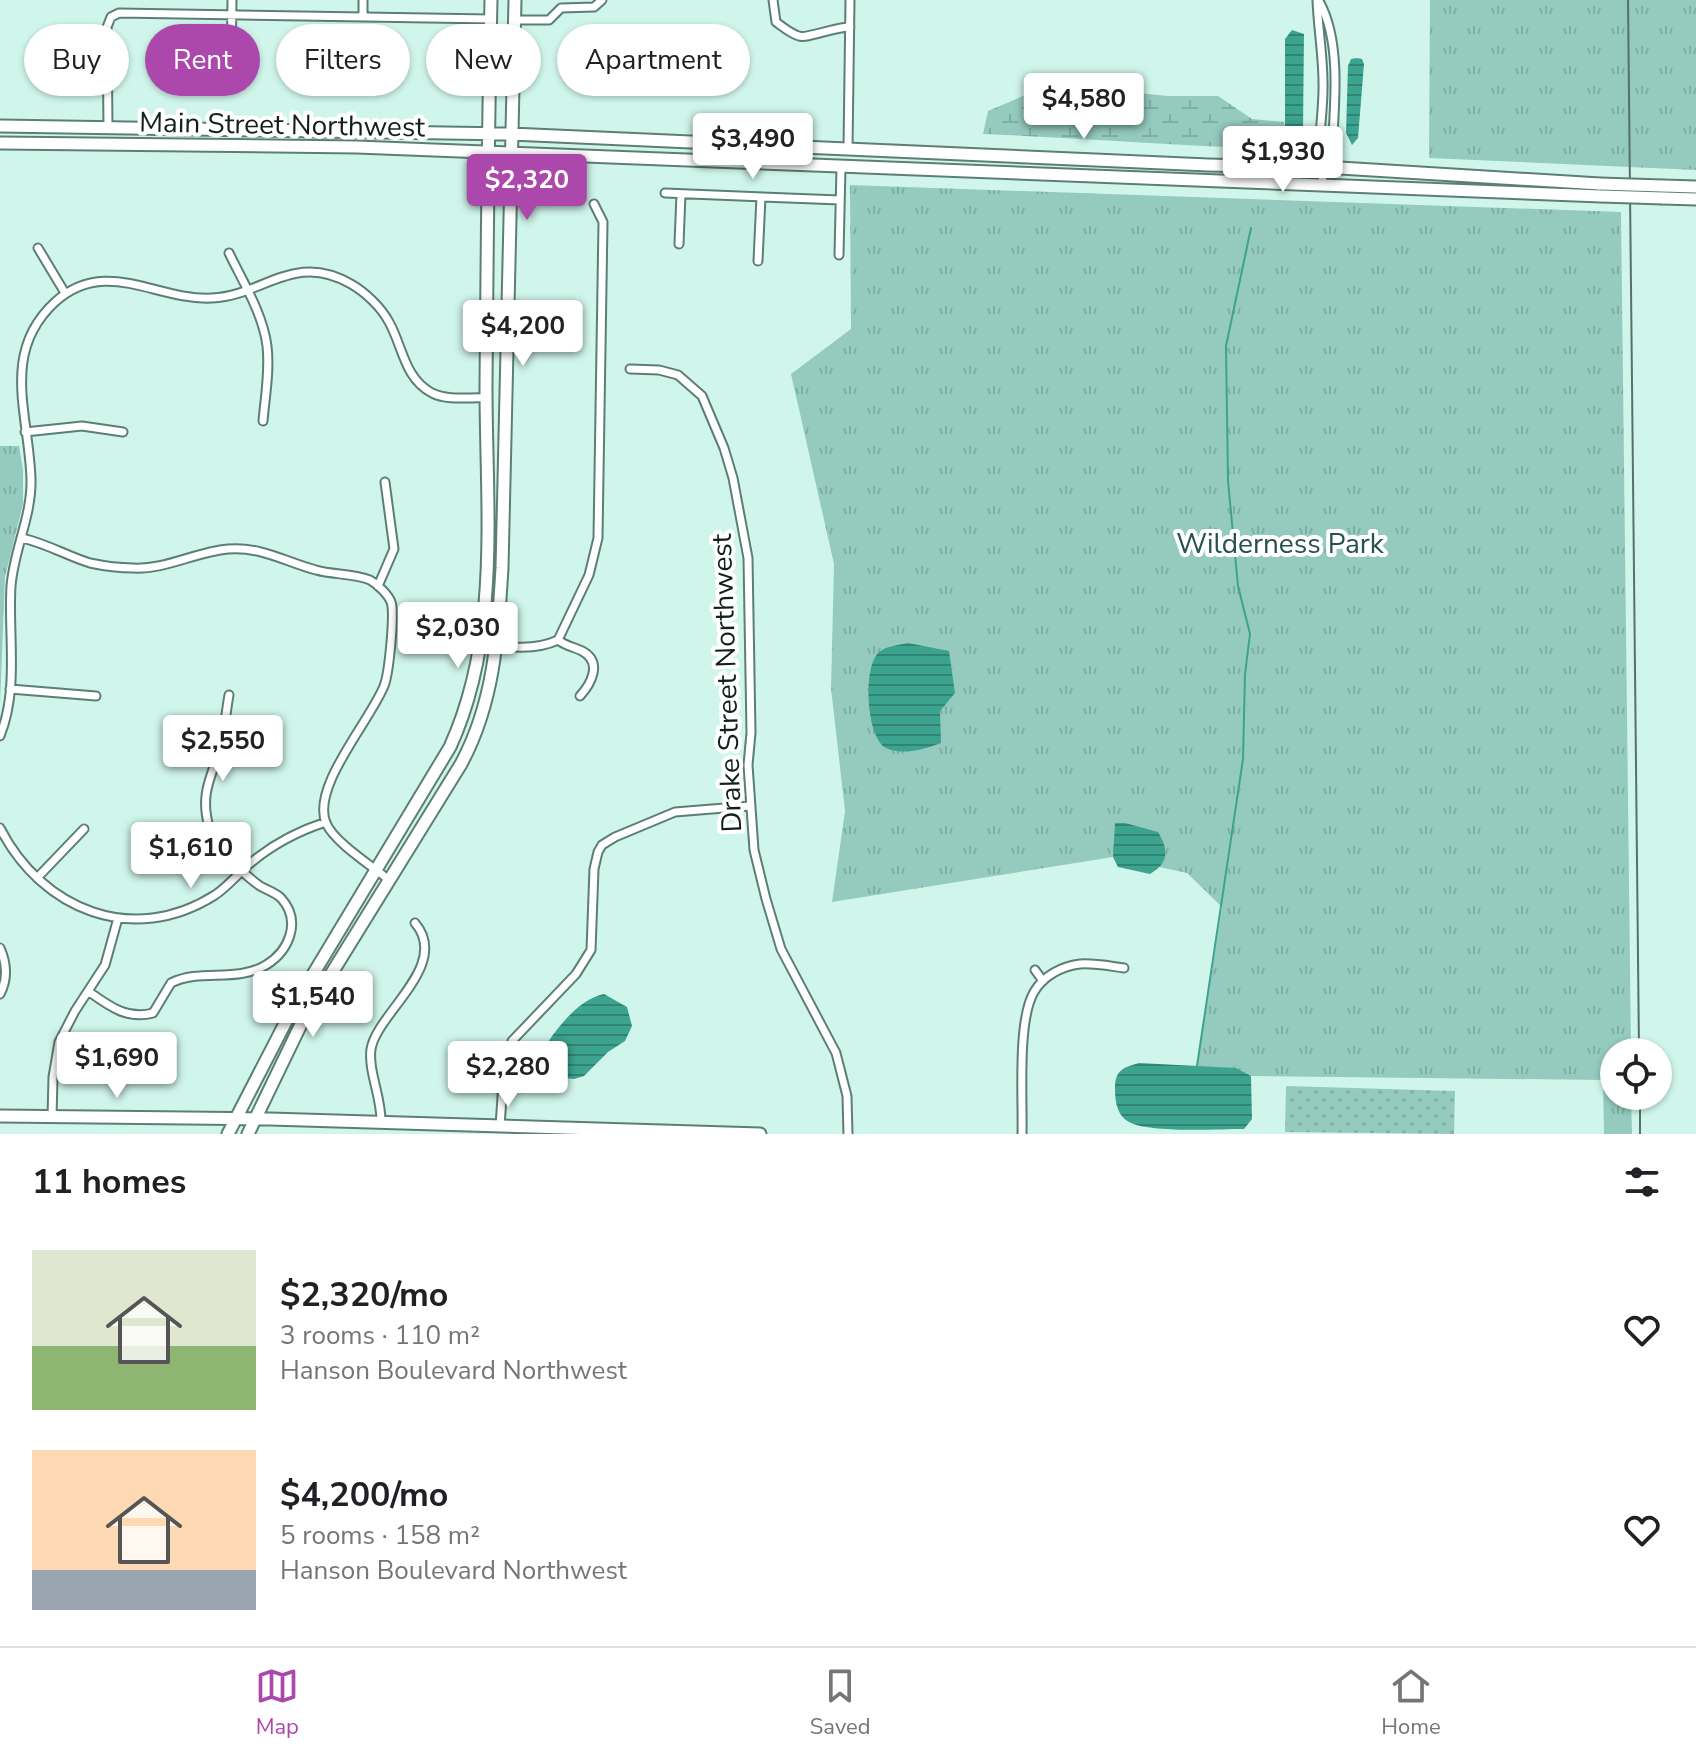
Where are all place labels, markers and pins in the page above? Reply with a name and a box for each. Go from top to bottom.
pin: $4,580 [1019,73,1149,141]
pin: $3,490 [688,113,818,181]
pin: $1,930 [1218,126,1348,194]
pin: $2,320 [462,154,592,222]
pin: $4,200 [458,300,588,368]
pin: $2,030 [393,602,523,670]
pin: $2,550 [158,715,288,783]
pin: $1,610 [126,822,256,890]
pin: $1,540 [248,971,378,1039]
pin: $1,690 [52,1032,182,1100]
pin: $2,280 [443,1041,573,1109]

